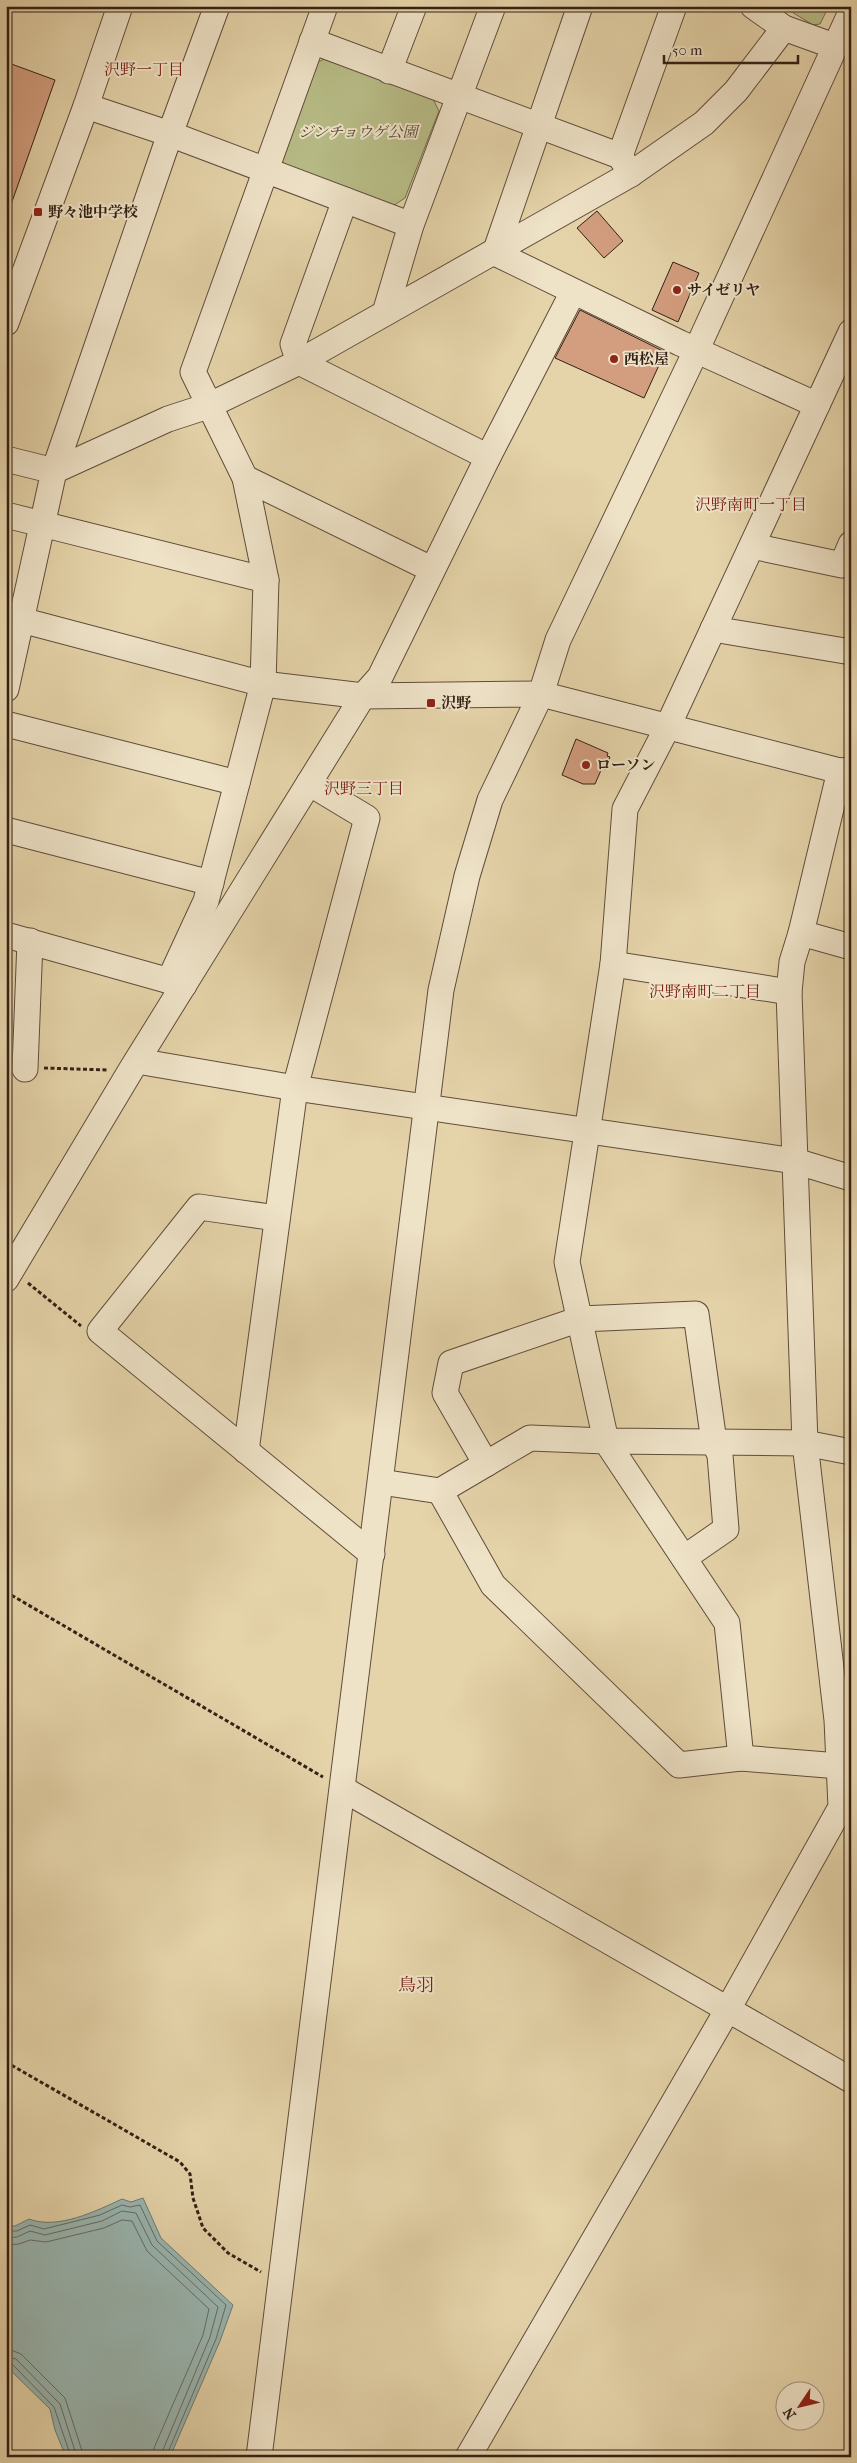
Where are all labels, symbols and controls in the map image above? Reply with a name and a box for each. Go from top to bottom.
scale bar [664,32,798,64]
text: 50 m [672,41,703,59]
district label: 沢野一丁目 [104,60,184,79]
park label: ジンチョウゲ公園 [298,123,421,141]
place label: 野々池中学校 [48,203,138,221]
marker: 野々池中学校 [32,206,44,218]
place label: サイゼリヤ [687,281,760,299]
marker: サイゼリヤ [671,284,683,296]
place label: 西松屋 [624,350,669,368]
marker: 西松屋 [608,353,620,365]
district label: 沢野南町一丁目 [695,495,807,514]
place label: 沢野 [441,694,472,712]
marker: 沢野 [425,697,437,709]
place label: ローソン [596,756,655,774]
marker: ローソン [580,759,592,771]
district label: 沢野三丁目 [324,779,404,798]
district label: 沢野南町二丁目 [649,982,761,1001]
district label: 鳥羽 [398,1975,434,1996]
north arrow [774,2380,824,2430]
text: N [780,2404,800,2422]

